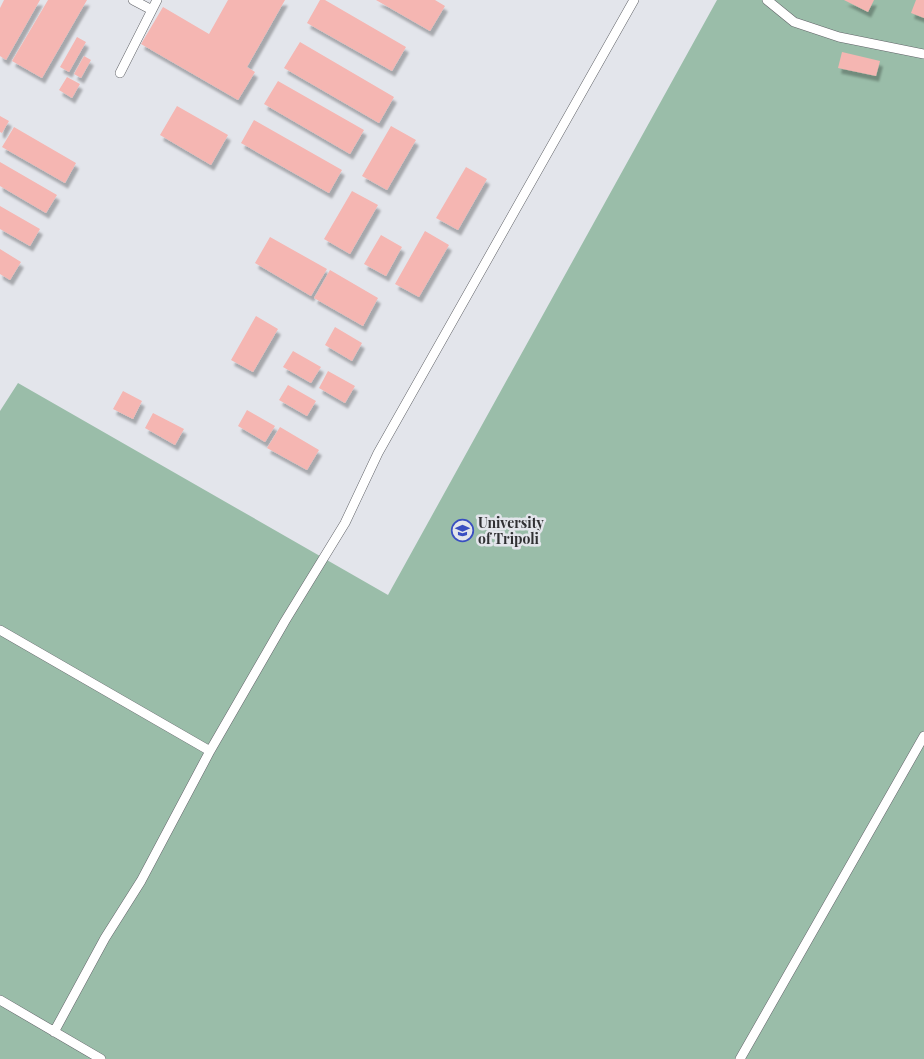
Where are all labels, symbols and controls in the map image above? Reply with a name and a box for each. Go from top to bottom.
place label: University of Tripoli [478,513,545,548]
school or university icon: University of Tripoli [450,518,474,542]

